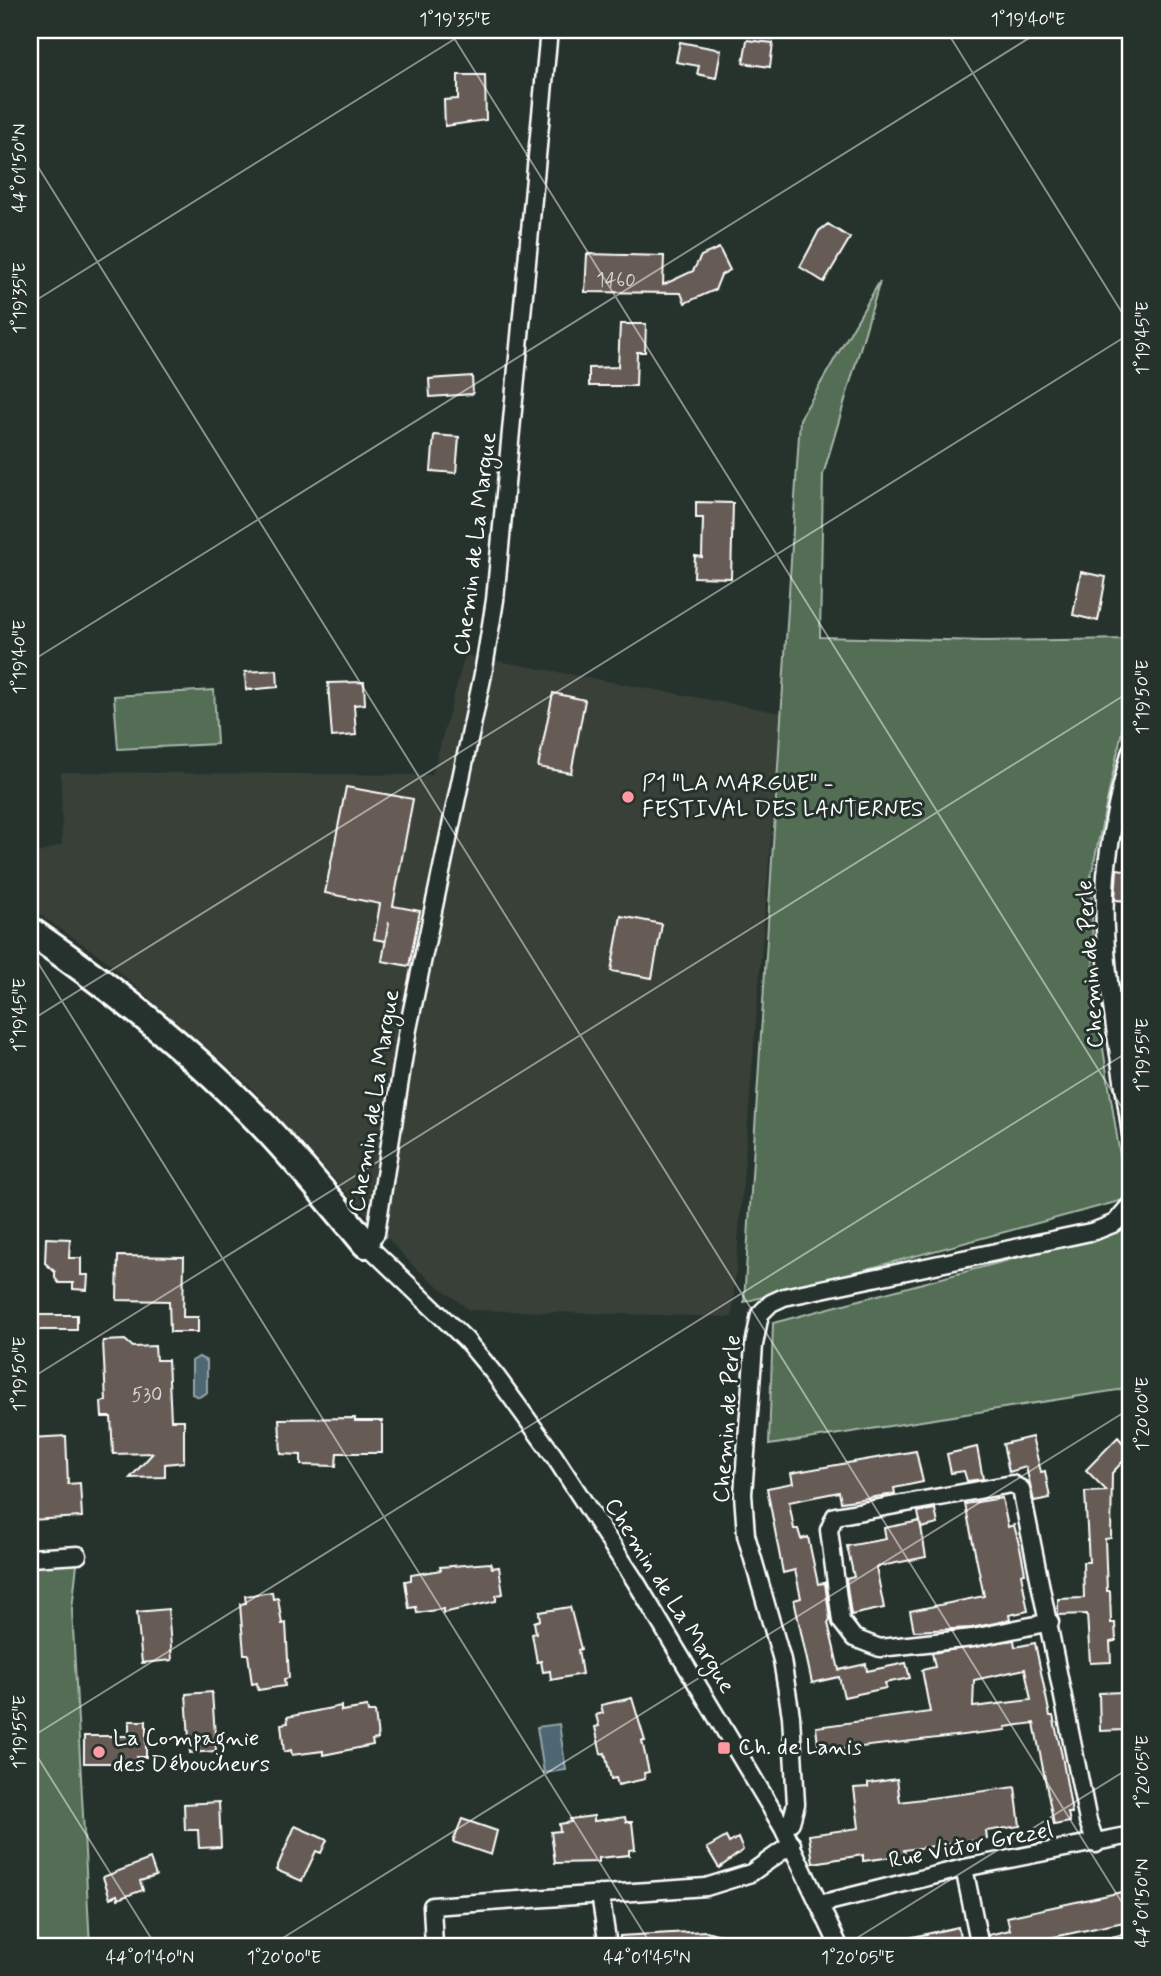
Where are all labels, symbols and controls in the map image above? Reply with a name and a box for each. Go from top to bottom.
text: 1°19'35"E [419,8,491,32]
text: 1°19'40"E [991,8,1065,32]
text: 44°01'50"N [8,124,32,212]
text: 1°19'35"E [8,262,32,334]
house number: 1460 [596,268,636,293]
text: 1°19'45"E [1131,301,1155,375]
street label: Chemin de La Margue [447,431,507,658]
text: 1°19'40"E [8,620,32,694]
text: 1°19'50"E [1131,660,1155,734]
place label: P1 "LA MARGUE" - FESTIVAL DES LANTERNES [642,769,923,825]
marker: P1 "LA MARGUE" - FESTIVAL DES LANTERNES [620,789,636,805]
street label: Chemin de Perle [1070,879,1112,1049]
text: 1°19'45"E [8,978,32,1052]
street label: Chemin de La Margue [343,988,409,1215]
text: 1°19'55"E [1131,1018,1155,1092]
street label: Chemin de Perle [707,1334,749,1504]
text: 1°19'50"E [8,1337,32,1411]
text: 1°20'00"E [1131,1377,1155,1451]
house number: 530 [132,1383,162,1408]
street label: Chemin de La Margue [595,1493,741,1700]
text: 1°19'55"E [8,1695,32,1769]
place label: La Compagnie des Déboucheurs [113,1724,270,1780]
place label: Ch. de Lanis [738,1733,862,1763]
text: 1°20'05"E [1131,1735,1155,1809]
marker: Ch. de Lanis [716,1740,732,1756]
marker: La Compagnie des Déboucheurs [91,1744,107,1760]
street label: Rue Victor Grezel [886,1815,1056,1877]
text: 44°01'50"N [1131,1859,1155,1947]
text: 44°01'40"N [106,1946,194,1970]
text: 1°20'00"E [247,1946,321,1970]
text: 44°01'45"N [603,1946,691,1970]
text: 1°20'05"E [821,1946,895,1970]

